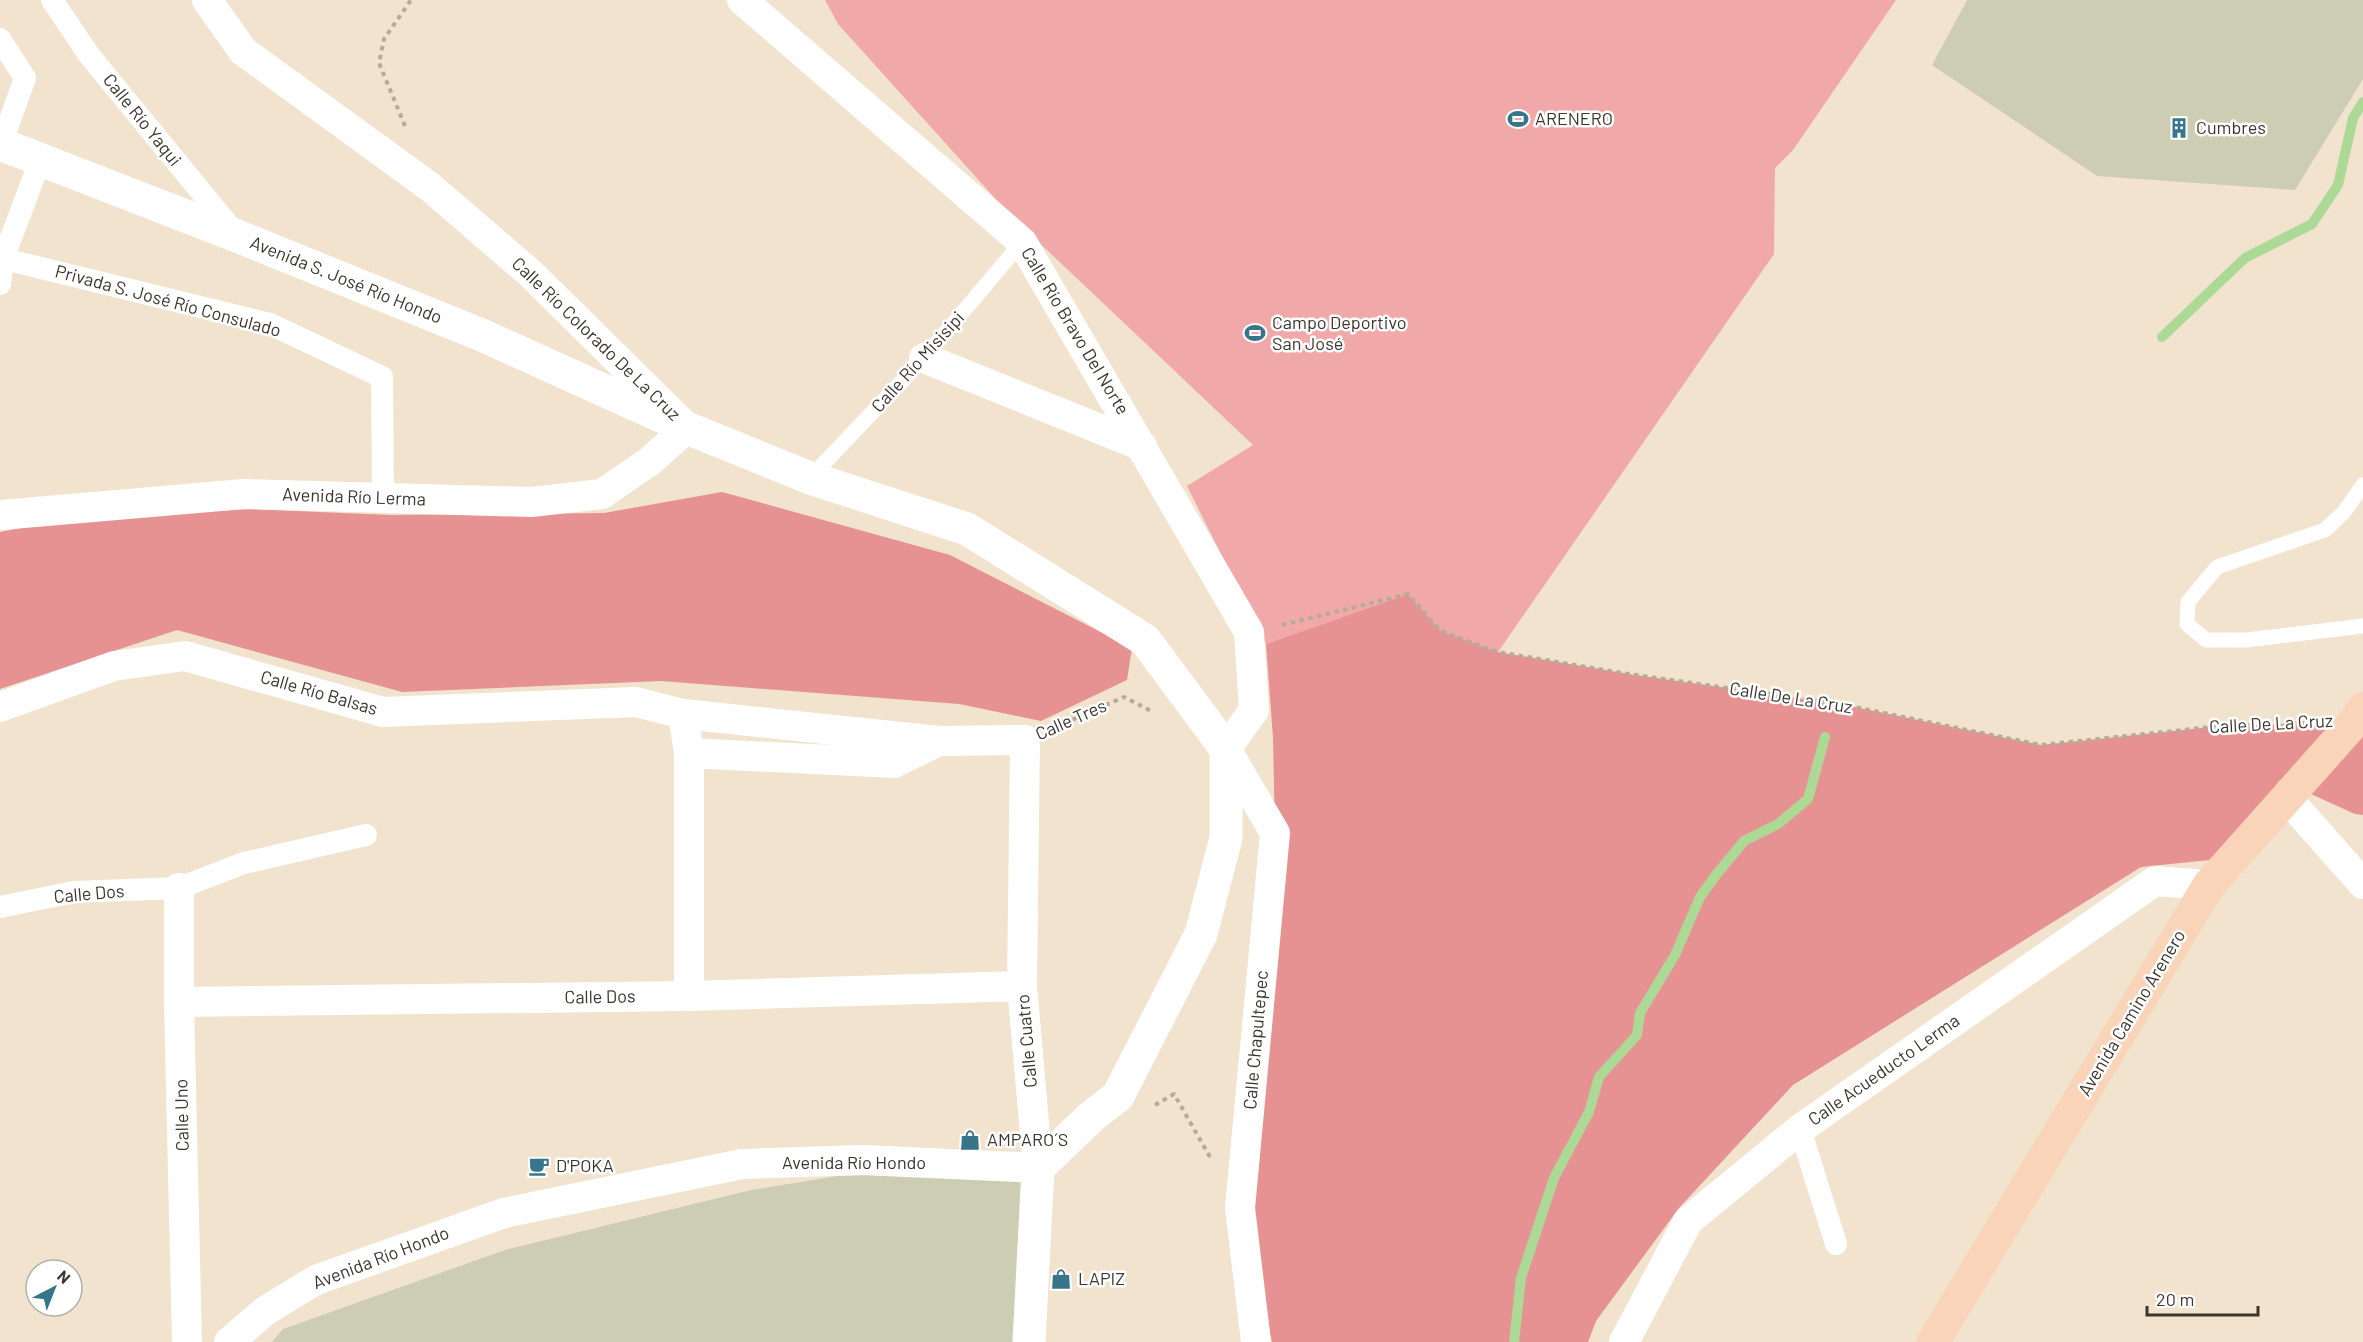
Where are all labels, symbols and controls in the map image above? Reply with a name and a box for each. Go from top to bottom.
street label: Calle Río Yaqui [99,69,187,170]
sports icon: ARENERO [1506,107,1530,131]
place label: ARENERO [1535,107,1613,129]
building icon: Cumbres [2167,116,2191,140]
place label: Cumbres [2196,116,2266,138]
street label: Avenida S. José Río Hondo [247,230,446,328]
street label: Calle Río Bravo Del Norte [1017,243,1135,418]
street label: Calle Río Colorado De La Cruz [508,252,686,425]
street label: Privada S. José Río Consulado [53,259,284,341]
street label: Calle Río Misisipi [866,306,968,416]
place label: Campo Deportivo San José [1272,311,1406,354]
sports icon: Campo Deportivo San José [1243,321,1267,345]
street label: Avenida Río Lerma [282,482,426,510]
street label: Calle Río Balsas [258,665,380,719]
street label: Calle De La Cruz [1728,676,1854,718]
street label: Calle Tres [1032,694,1109,744]
street label: Calle De La Cruz [2208,709,2333,737]
street label: Calle Dos [53,879,125,907]
street label: Avenida Camino Arenero [2073,925,2190,1100]
street label: Calle Chapultepec [1238,969,1272,1110]
street label: Calle Dos [564,984,636,1008]
street label: Calle Cuatro [1011,993,1041,1089]
street label: Calle Acueducto Lerma [1803,1009,1963,1130]
street label: Calle Uno [169,1079,193,1151]
shop icon: AMPARO´S [958,1128,982,1152]
place label: AMPARO´S [987,1128,1068,1150]
street label: Avenida Río Hondo [782,1151,926,1173]
cafe icon: D'POKA [527,1154,551,1178]
place label: D'POKA [556,1154,614,1176]
street label: Avenida Río Hondo [309,1221,452,1293]
north arrow [24,1258,84,1318]
text: N [54,1266,75,1287]
shop icon: LAPIZ [1049,1267,1073,1291]
place label: LAPIZ [1078,1267,1125,1289]
scale bar [2147,1279,2258,1317]
text: 20 m [2156,1288,2194,1310]

